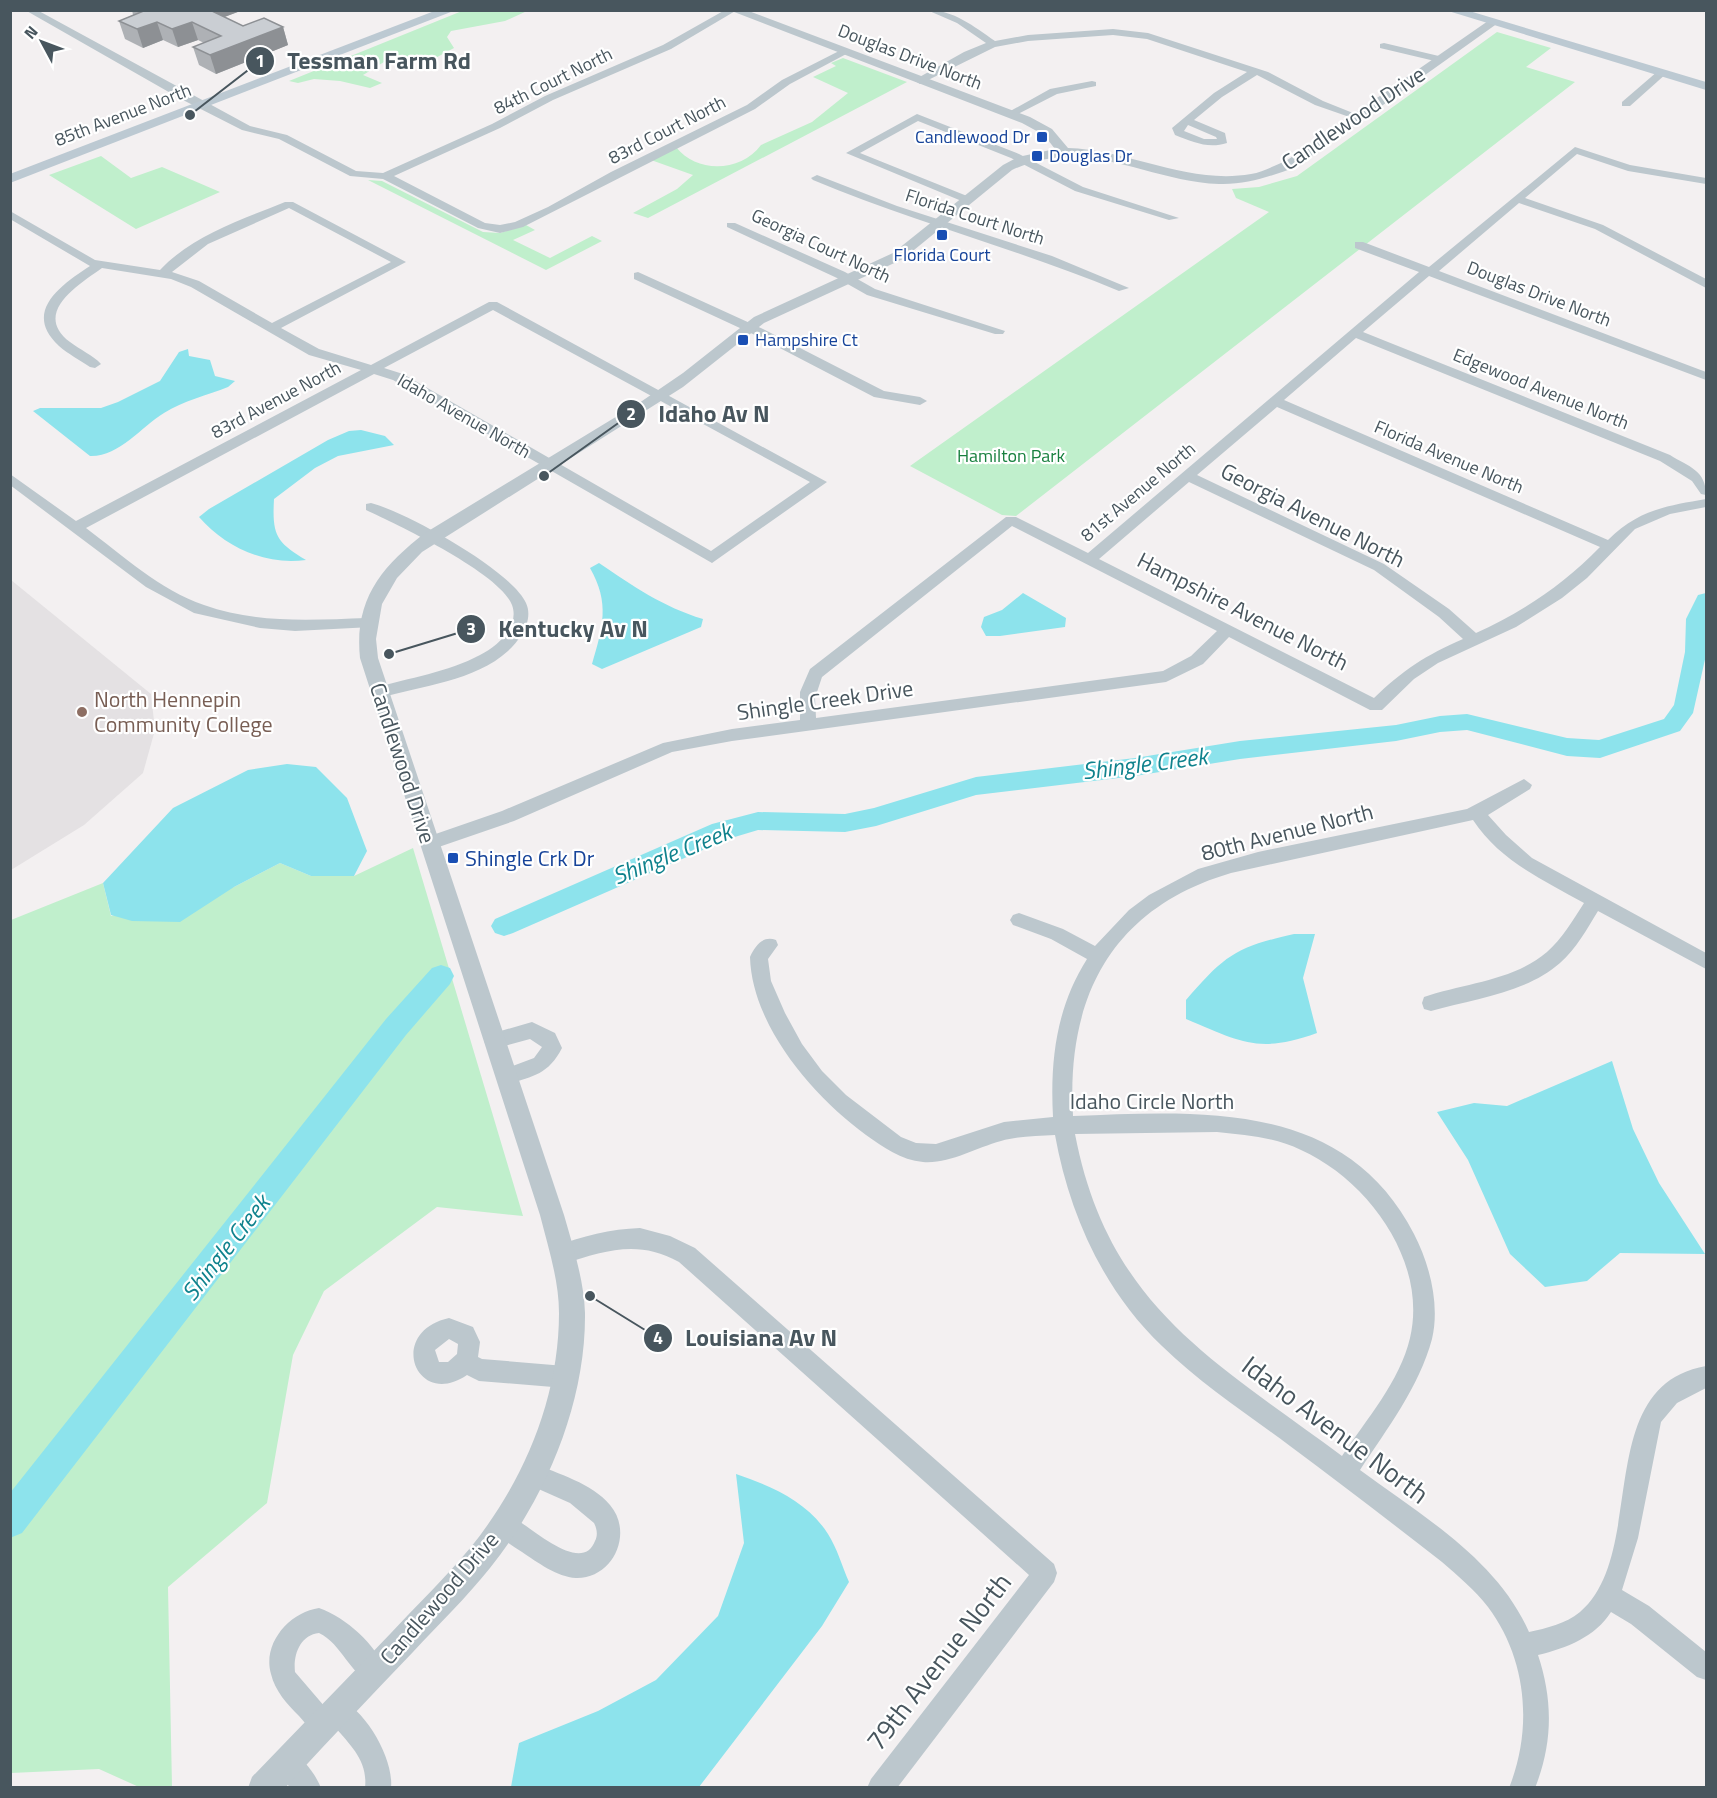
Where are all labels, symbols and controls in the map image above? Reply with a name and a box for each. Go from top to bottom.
north arrow [12,12,72,72]
street label: Douglas Drive North [834,17,986,96]
text: N [18,20,43,44]
callout: Tessman Farm Rd [245,40,483,82]
street label: 84th Court North [489,40,617,121]
text: Tessman Farm Rd [287,42,471,78]
text: 1 [255,47,265,74]
street label: Candlewood Drive [1274,57,1432,179]
street label: 85th Avenue North [51,76,195,153]
street label: 83rd Court North [603,88,730,171]
place label: Candlewood Dr [915,123,1030,150]
marker: Candlewood Dr [1035,130,1049,144]
place label: Douglas Dr [1049,142,1132,169]
marker: Douglas Dr [1030,149,1044,163]
street label: Florida Court North [902,181,1048,252]
street label: Georgia Court North [747,201,895,290]
marker: Florida Court [935,228,949,242]
place label: Florida Court [893,241,991,268]
street label: Douglas Drive North [1463,254,1615,333]
place label: Hampshire Ct [755,326,858,353]
marker: Hampshire Ct [736,333,750,347]
street label: Edgewood Avenue North [1449,341,1633,436]
street label: 83rd Avenue North [206,354,346,445]
street label: Idaho Avenue North [393,366,536,465]
callout: Idaho Av N [616,393,782,435]
text: Idaho Av N [658,395,770,431]
text: 2 [626,400,636,427]
street label: Florida Avenue North [1370,413,1528,500]
street label: 81st Avenue North [1074,435,1201,548]
park label: Hamilton Park [957,442,1065,469]
street label: Georgia Avenue North [1215,454,1411,576]
street label: Hampshire Avenue North [1131,543,1355,679]
callout: Kentucky Av N [456,608,659,650]
text: Kentucky Av N [498,610,648,646]
text: 3 [466,615,476,642]
street label: Shingle Creek Drive [735,671,915,729]
street label: Candlewood Drive [361,678,445,848]
place label: North Hennepin Community College [94,682,273,741]
marker: North Hennepin Community College [75,705,89,719]
water label: Shingle Creek [1080,737,1213,789]
street label: 80th Avenue North [1197,794,1377,870]
water label: Shingle Creek [607,812,740,893]
place label: Shingle Crk Dr [465,841,595,875]
marker: Shingle Crk Dr [446,851,460,865]
street label: Idaho Circle North [1070,1084,1234,1118]
water label: Shingle Creek [172,1184,280,1308]
callout: Louisiana Av N [643,1317,849,1359]
text: Louisiana Av N [685,1319,837,1355]
text: 4 [653,1324,663,1351]
street label: Idaho Avenue North [1234,1345,1438,1513]
street label: Candlewood Drive [371,1524,507,1672]
street label: 79th Avenue North [855,1563,1021,1759]

